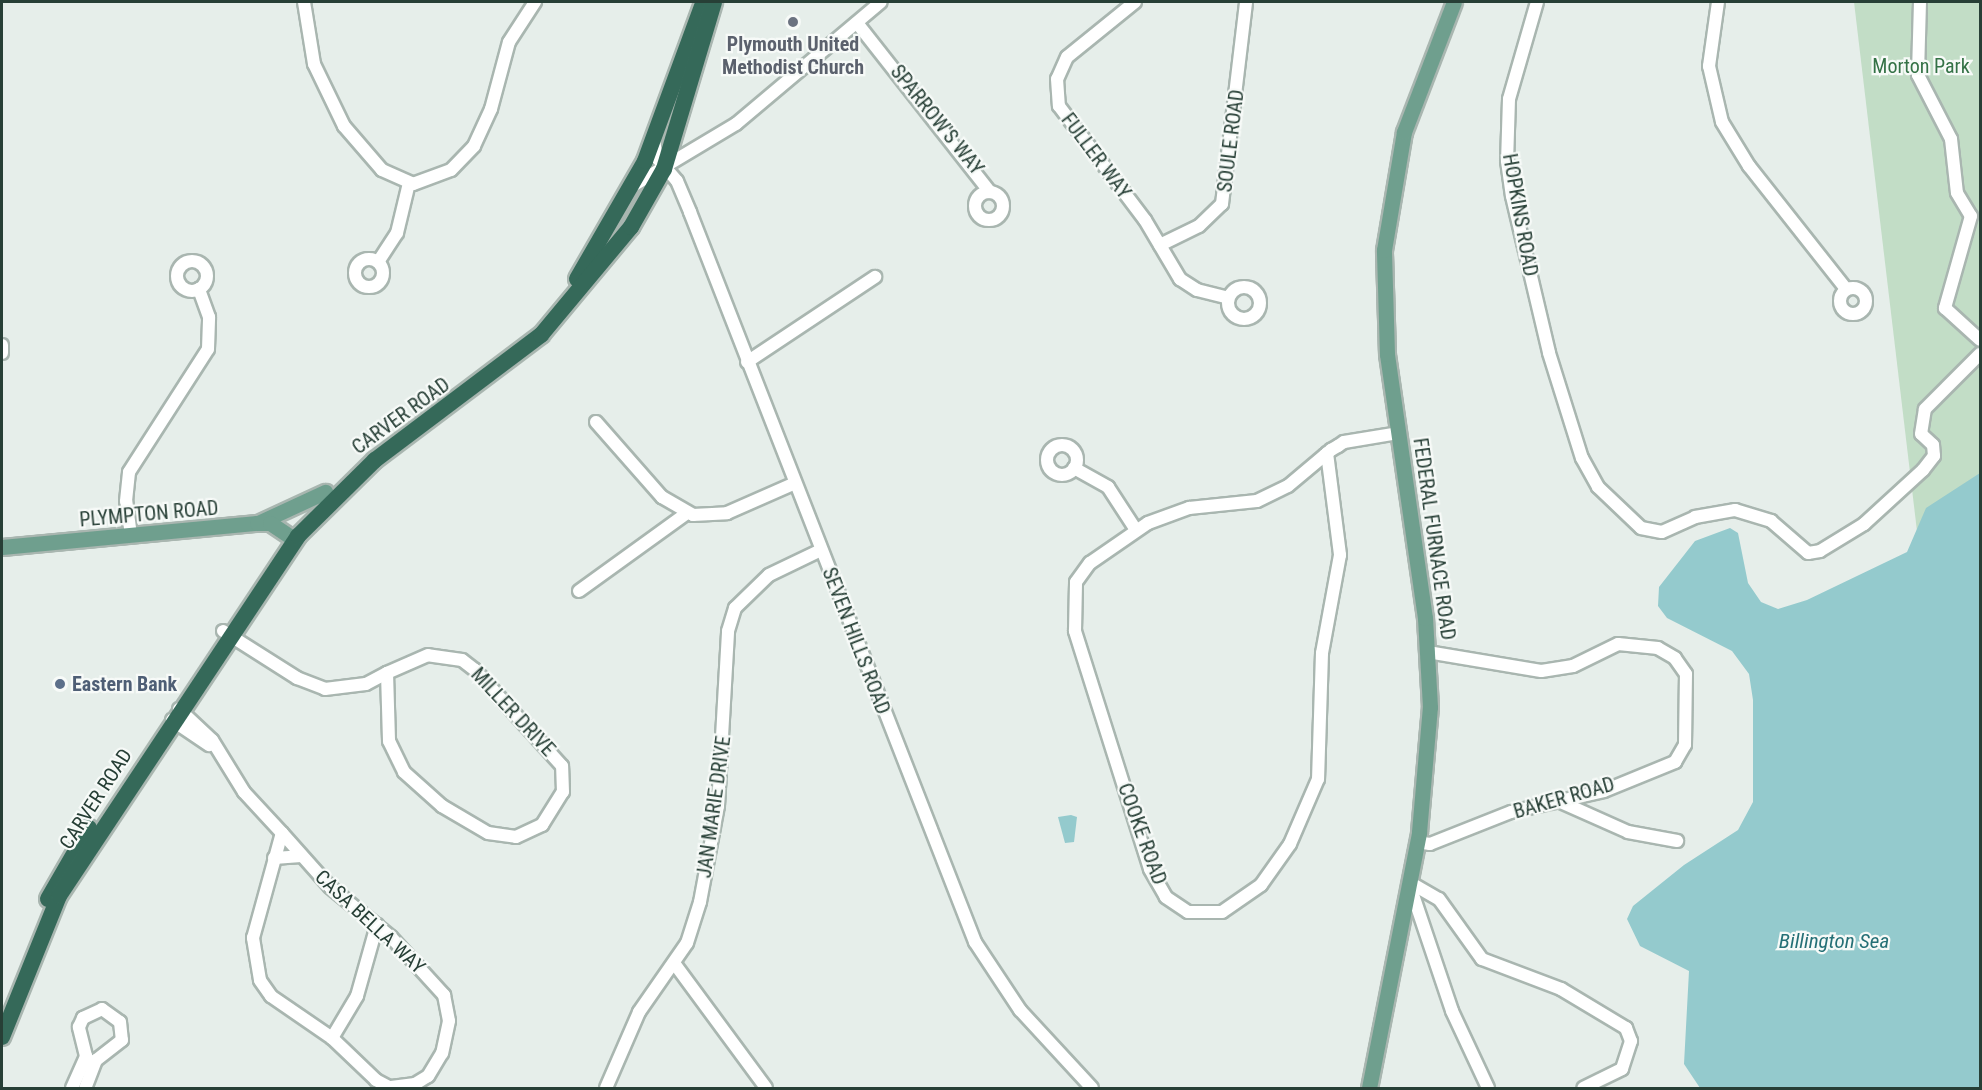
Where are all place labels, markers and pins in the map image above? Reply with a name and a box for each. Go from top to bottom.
marker: Plymouth United Methodist Church [786,15,800,29]
place label: Plymouth United Methodist Church [722,32,864,79]
place label: Eastern Bank [72,672,177,696]
marker: Eastern Bank [53,677,67,691]

